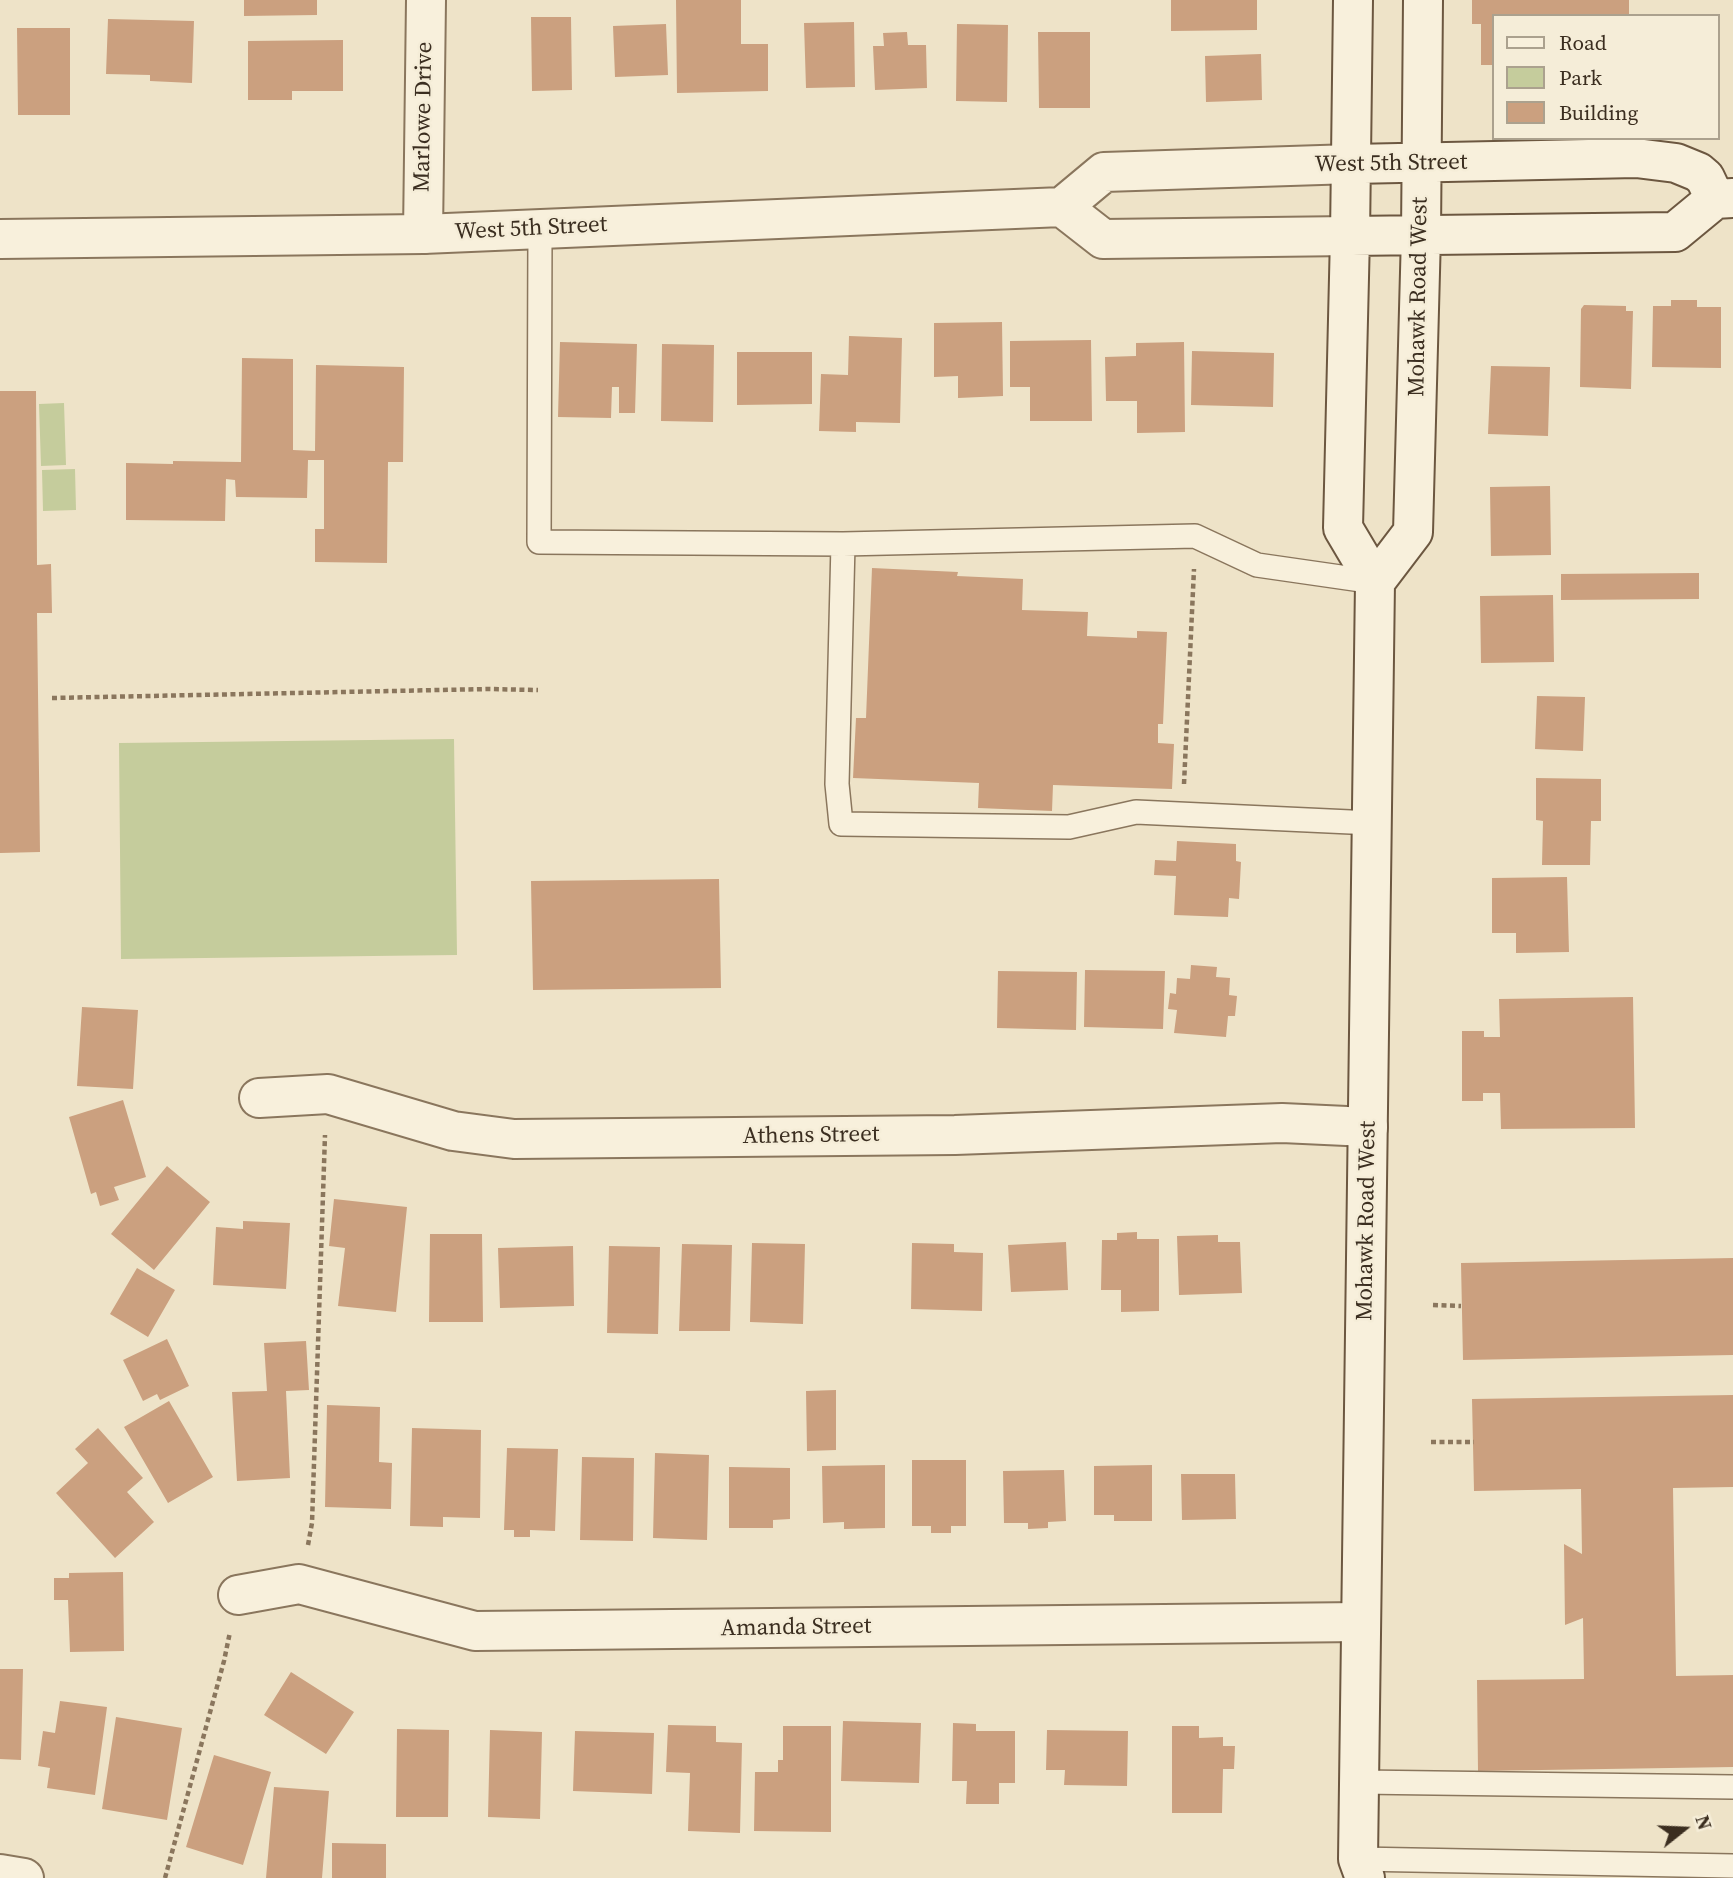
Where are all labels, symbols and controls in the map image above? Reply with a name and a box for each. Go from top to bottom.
legend [1492,14,1719,140]
text: Road [1559,28,1607,57]
street label: Marlowe Drive [409,42,439,192]
text: Park [1559,63,1602,92]
text: Building [1559,98,1638,127]
street label: West 5th Street [1314,149,1468,179]
street label: Mohawk Road West [1403,197,1435,397]
street label: West 5th Street [454,211,608,247]
street label: Athens Street [742,1121,880,1151]
street label: Mohawk Road West [1351,1121,1383,1321]
street label: Amanda Street [720,1613,872,1643]
north arrow [1649,1794,1719,1864]
text: N [1689,1812,1718,1833]

